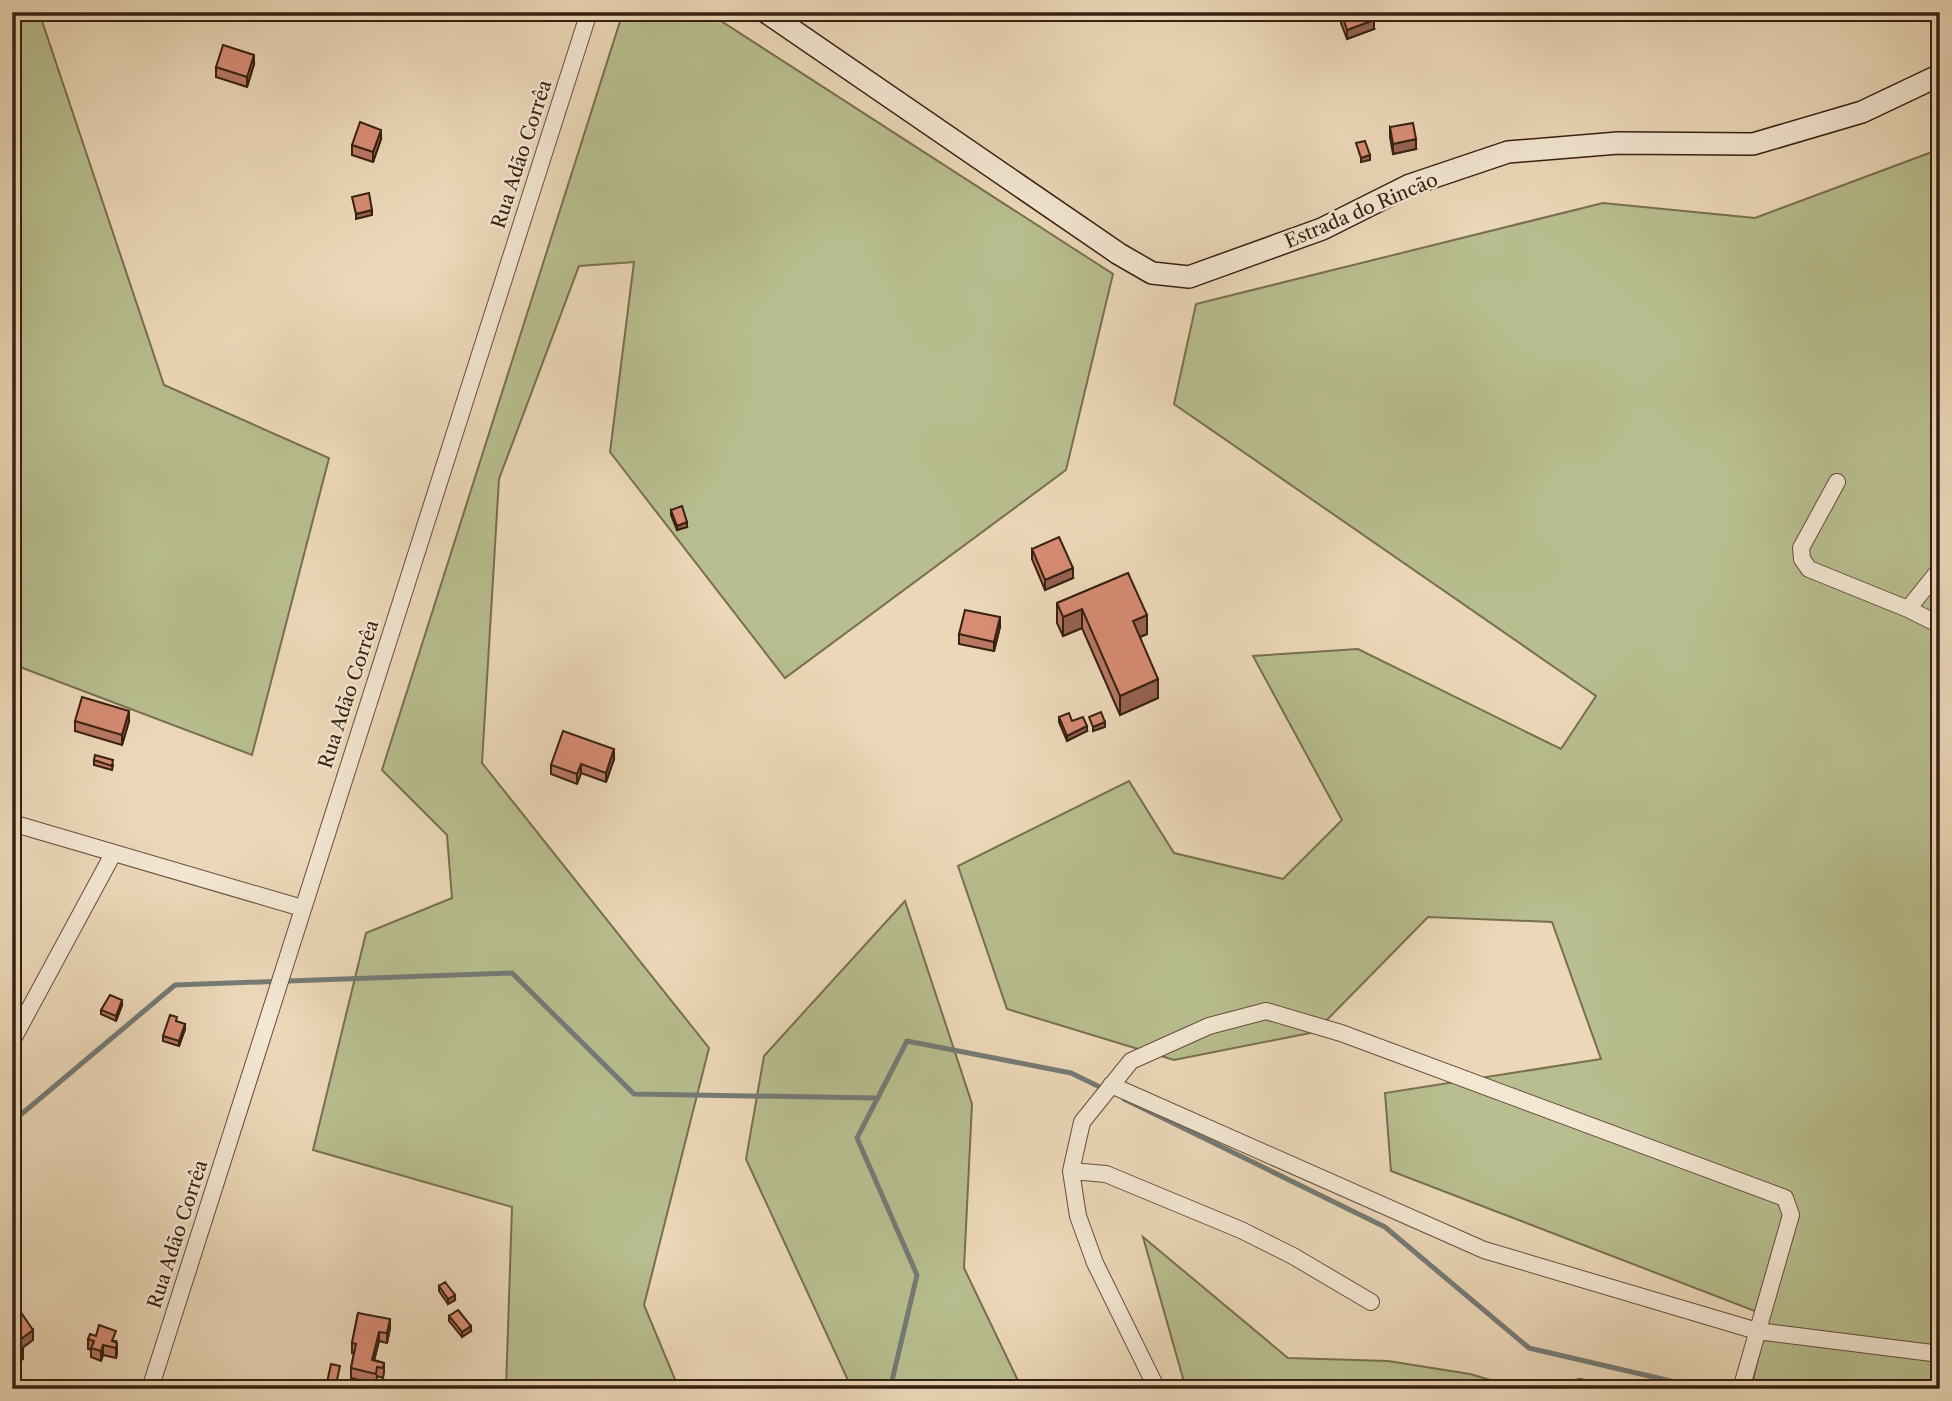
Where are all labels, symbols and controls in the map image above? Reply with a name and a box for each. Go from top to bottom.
street label: Rua Adão Corrêa [487,77,556,231]
street label: Estrada do Rincão [1281,168,1441,253]
street label: Rua Adão Corrêa [314,617,383,771]
street label: Rua Adão Corrêa [143,1157,212,1311]

